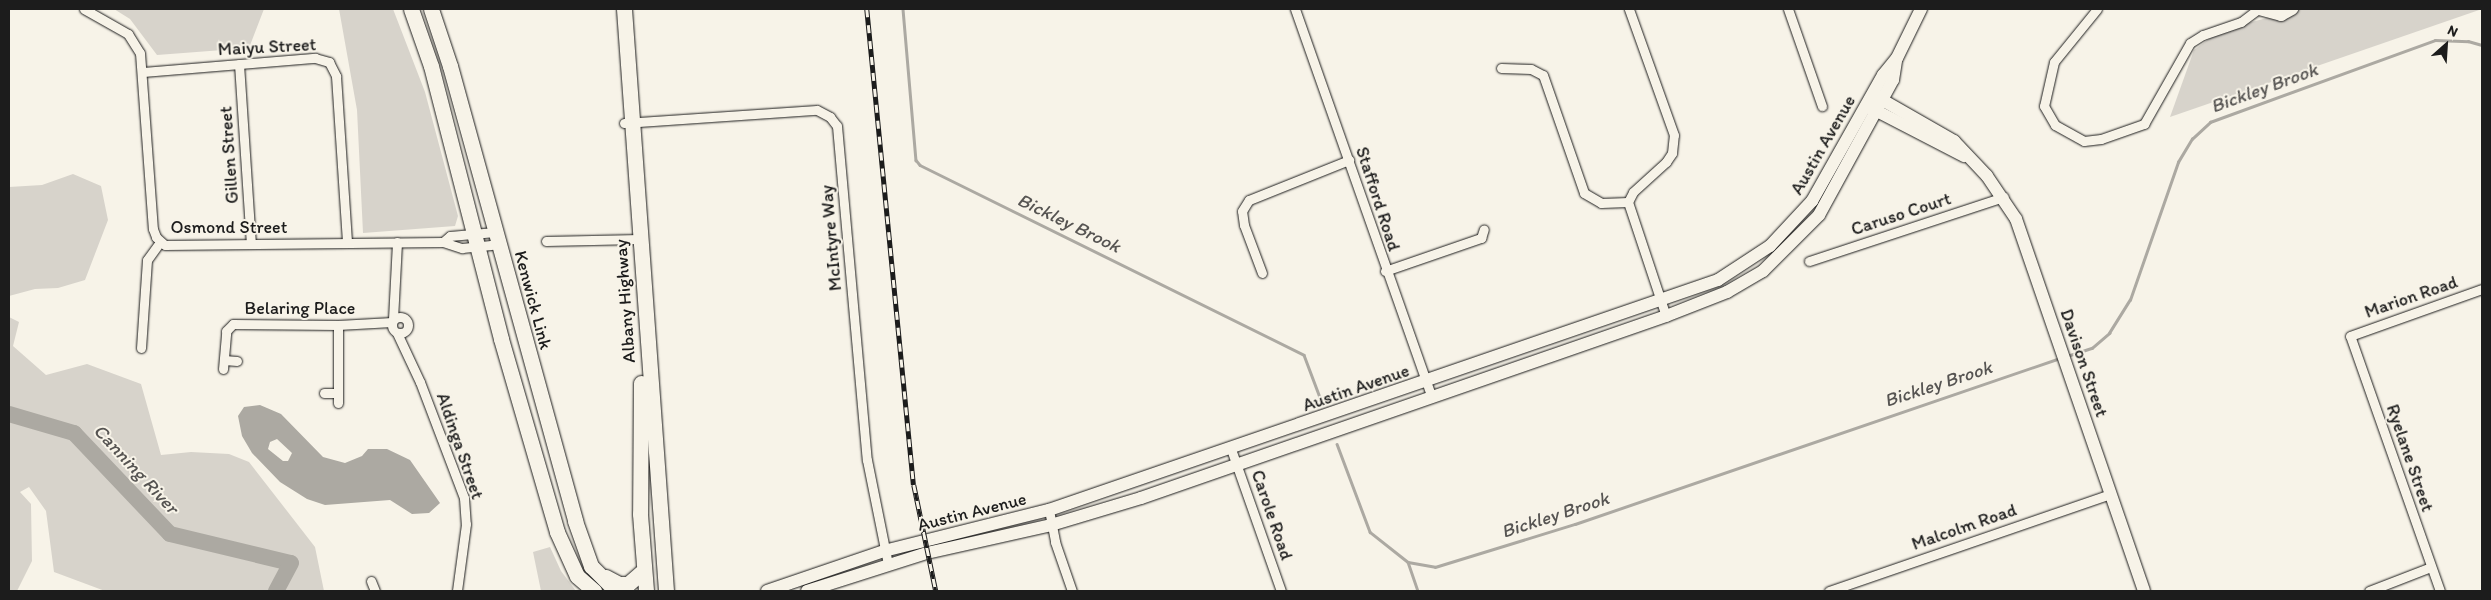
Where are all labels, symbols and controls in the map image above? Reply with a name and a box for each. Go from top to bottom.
north arrow [2421,20,2471,70]
text: N [2445,21,2461,41]
street label: Maiyu Street [217,34,317,60]
water label: Bickley Brook [2207,58,2321,118]
street label: Austin Avenue [1786,91,1860,199]
street label: Gillen Street [215,106,243,204]
street label: Stafford Road [1351,144,1405,254]
street label: McIntyre Way [816,184,846,292]
water label: Bickley Brook [1014,188,1124,258]
street label: Caruso Court [1848,188,1954,240]
street label: Osmond Street [171,216,287,238]
street label: Albany Highway [610,239,640,363]
street label: Kenwick Link [509,248,557,352]
street label: Marion Road [2362,271,2460,323]
street label: Belaring Place [245,297,355,319]
street label: Davison Street [2055,306,2113,420]
water label: Bickley Brook [1881,356,1995,412]
street label: Austin Avenue [1300,360,1412,416]
street label: Aldinga Street [432,390,488,502]
street label: Ryelane Street [2382,401,2438,515]
water label: Canning River [89,420,183,518]
street label: Carole Road [1247,467,1297,563]
water label: Bickley Brook [1498,487,1612,543]
street label: Austin Avenue [915,488,1029,536]
street label: Malcolm Road [1909,499,2019,555]

